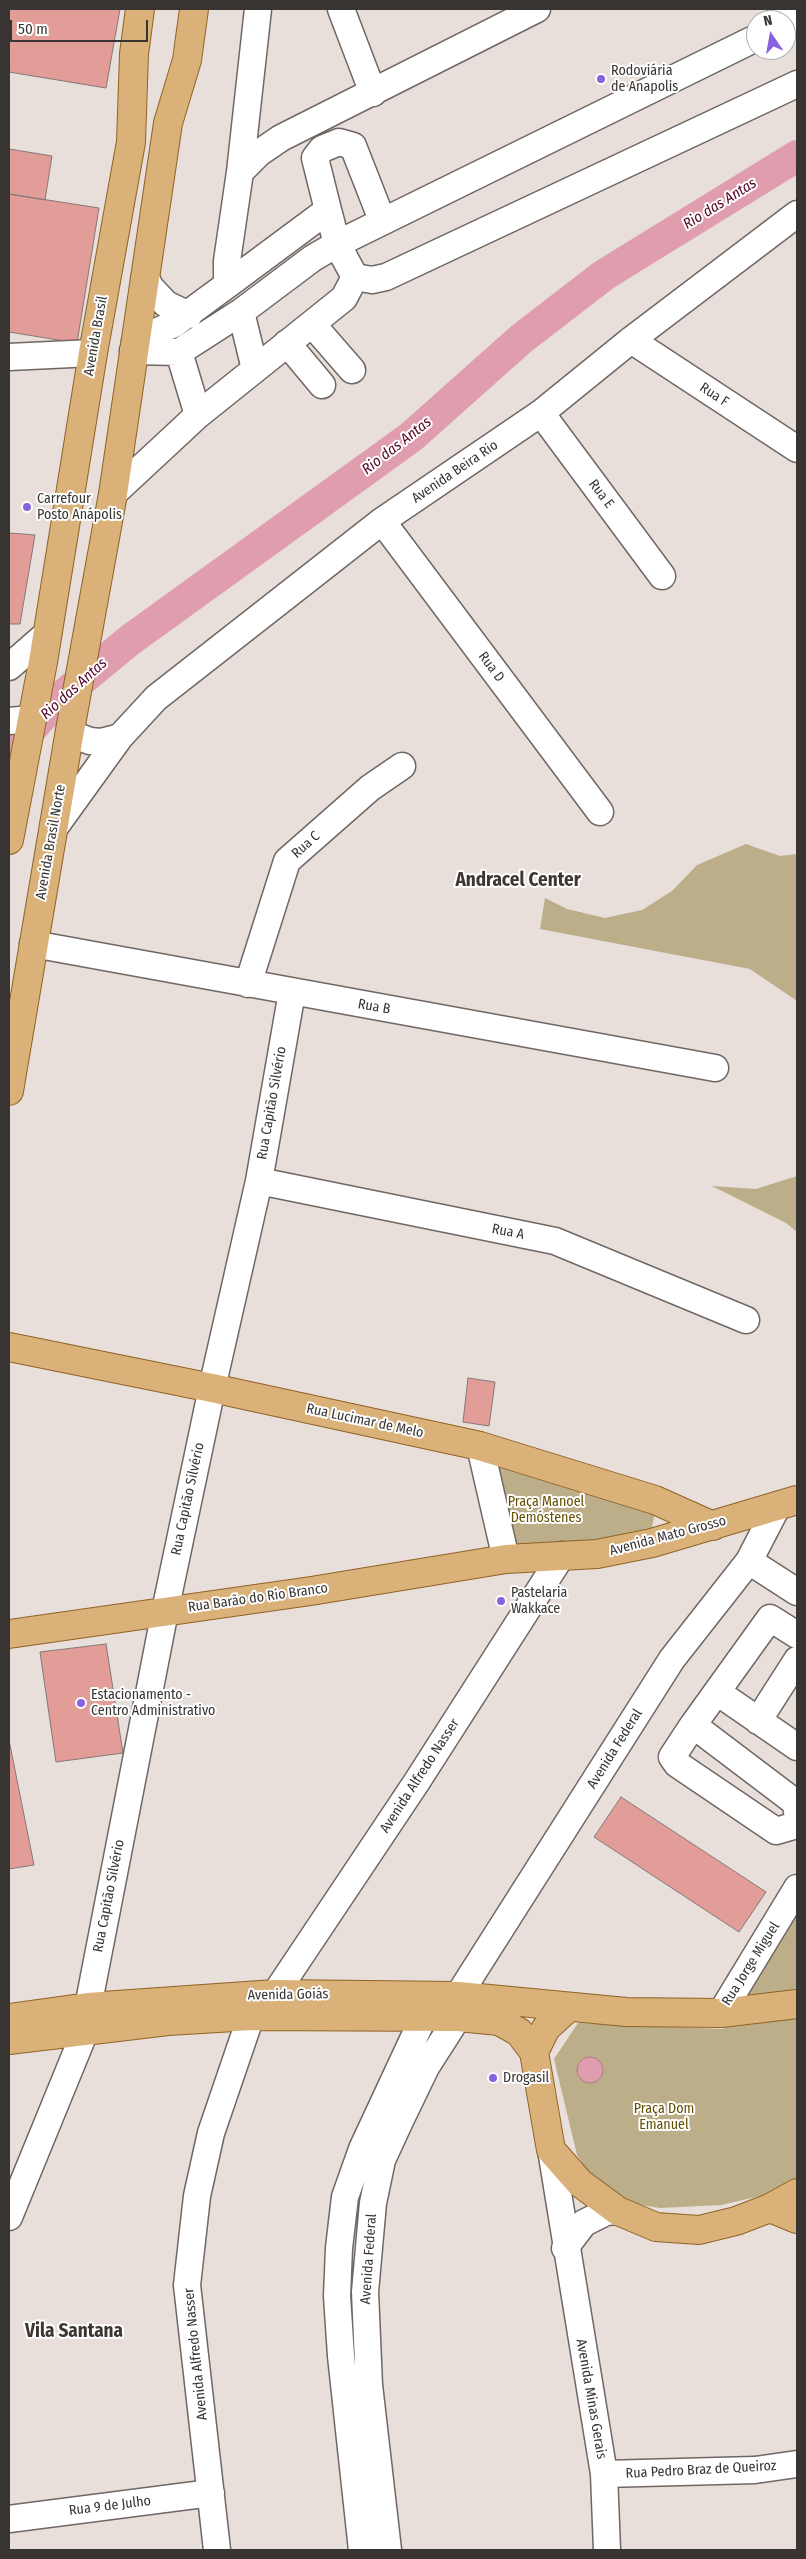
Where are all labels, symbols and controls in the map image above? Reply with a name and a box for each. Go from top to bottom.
scale bar [12,10,150,42]
north arrow [746,10,796,60]
text: N [762,12,774,30]
text: 50 m [18,20,48,38]
place label: Rodoviária de Anapolis [611,63,678,95]
marker: Rodoviária de Anapolis [595,73,607,85]
water label: Rio das Antas [680,174,760,234]
street label: Avenida Brasil [81,295,111,377]
street label: Rua F [696,379,732,411]
water label: Rio das Antas [359,413,435,479]
street label: Avenida Beira Rio [409,437,501,507]
street label: Rua E [585,476,617,512]
place label: Carrefour Posto Anápolis [37,491,122,524]
marker: Carrefour Posto Anápolis [21,501,33,513]
street label: Rua D [474,649,508,685]
water label: Rio das Antas [37,654,111,724]
street label: Avenida Brasil Norte [33,783,69,901]
street label: Rua C [288,828,324,862]
district label: Andracel Center [455,870,581,892]
street label: Rua B [356,996,392,1018]
street label: Rua Capitão Silvério [254,1045,290,1161]
street label: Rua A [490,1221,526,1243]
street label: Rua Lucimar de Melo [305,1400,425,1442]
street label: Rua Capitão Silvério [168,1441,208,1557]
park label: Praça Manoel Demóstenes [508,1494,584,1526]
street label: Avenida Mato Grosso [608,1512,728,1560]
street label: Rua Barão do Rio Branco [187,1580,329,1616]
place label: Pastelaria Wakkace [511,1585,567,1618]
marker: Pastelaria Wakkace [495,1595,507,1607]
place label: Estacionamento - Centro Administrativo [91,1687,215,1720]
marker: Estacionamento - Centro Administrativo [75,1697,87,1709]
street label: Avenida Federal [584,1706,646,1792]
street label: Avenida Alfredo Nasser [377,1716,463,1836]
street label: Rua Capitão Silvério [90,1838,128,1954]
street label: Rua Jorge Miguel [719,1919,783,2009]
street label: Avenida Goiás [248,1986,328,2004]
place label: Drogasil [503,2070,549,2086]
marker: Drogasil [487,2072,499,2084]
park label: Praça Dom Emanuel [634,2101,694,2134]
street label: Avenida Federal [357,2213,381,2305]
street label: Avenida Alfredo Nasser [181,2287,211,2421]
district label: Vila Santana [25,2321,123,2343]
street label: Avenida Minas Gerais [572,2338,610,2460]
street label: Rua Pedro Braz de Queiroz [625,2458,777,2482]
street label: Rua 9 de Julho [68,2493,152,2519]

